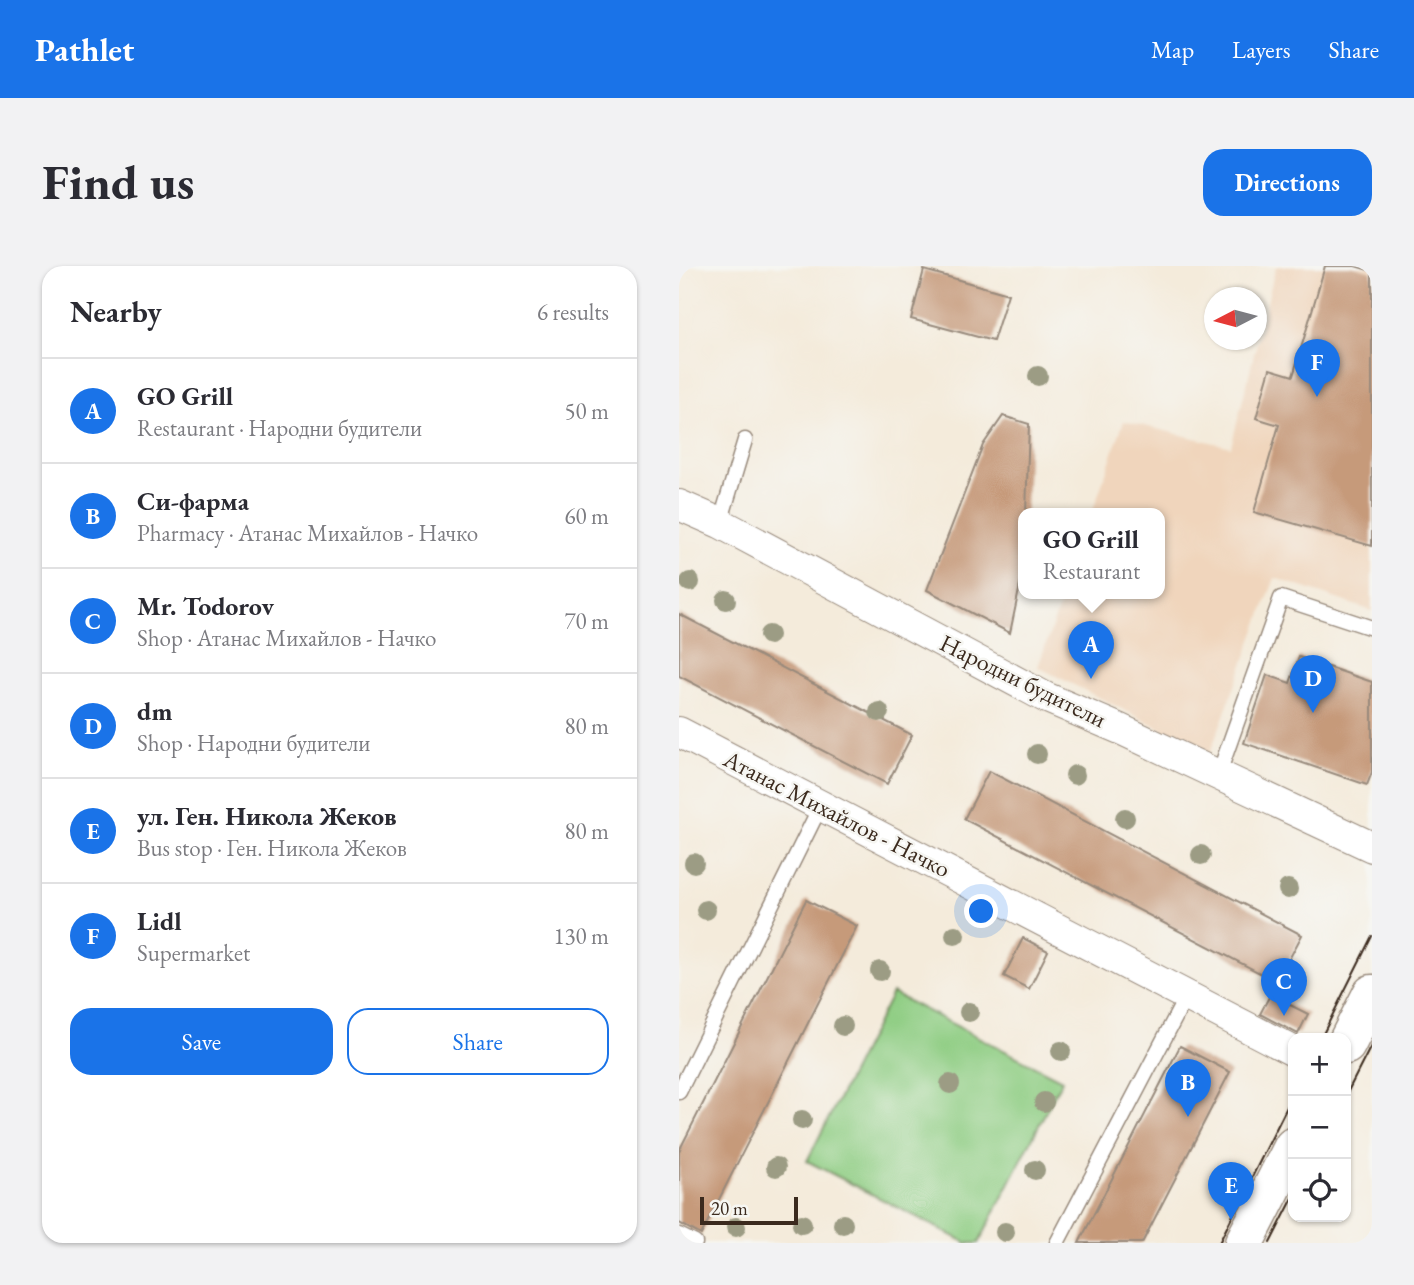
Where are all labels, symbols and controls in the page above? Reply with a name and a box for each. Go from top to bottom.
text: Pathlet [35,28,134,71]
text: Map [1151,34,1194,65]
text: Layers [1232,34,1291,65]
text: Share [1329,34,1379,65]
button: Directions [1203,149,1372,216]
text: Find us [42,150,194,214]
north arrow [1204,287,1267,350]
text: Nearby [70,292,162,331]
text: 6 results [537,297,609,327]
pin: F [1294,339,1340,397]
text: GO Grill [137,379,233,413]
text: A [85,396,101,426]
text: 50 m [564,396,609,426]
text: Restaurant · Народни будители [137,413,422,443]
text: Си-фарма [137,484,249,518]
text: B [86,501,100,531]
text: 60 m [564,501,609,531]
popup [1018,508,1165,599]
text: Pharmacy · Атанас Михайлов - Начко [137,518,478,548]
text: GO Grill [1043,522,1139,556]
text: Restaurant [1043,556,1140,586]
text: Mr. Todorov [137,589,274,623]
text: C [85,606,101,636]
text: 70 m [564,606,609,636]
pin: A [1068,621,1114,679]
text: Shop · Атанас Михайлов - Начко [137,623,437,653]
street label: Народни будители [935,627,1112,734]
pin: D [1290,655,1336,713]
text: dm [137,694,172,728]
text: D [84,711,102,741]
text: 80 m [564,711,609,741]
text: Shop · Народни будители [137,728,370,758]
street label: Атанас Михайлов - Начко [718,742,956,884]
text: ул. Ген. Никола Жеков [137,799,397,833]
text: E [86,816,100,846]
text: 80 m [564,816,609,846]
text: Bus stop · Ген. Никола Жеков [137,833,407,863]
your location [964,894,998,928]
text: Lidl [137,904,182,938]
text: F [87,921,99,951]
text: 130 m [553,921,609,951]
text: Supermarket [137,938,250,968]
pin: C [1261,958,1307,1016]
button: Save [70,1008,333,1075]
button: Share [347,1008,609,1075]
map controls [1288,1033,1351,1222]
button: + [1288,1033,1351,1096]
pin: B [1165,1059,1211,1117]
button: − [1288,1096,1351,1159]
button: locate [1288,1159,1351,1222]
pin: E [1208,1162,1254,1220]
scale bar [700,1194,798,1226]
text: 20 m [711,1196,748,1221]

